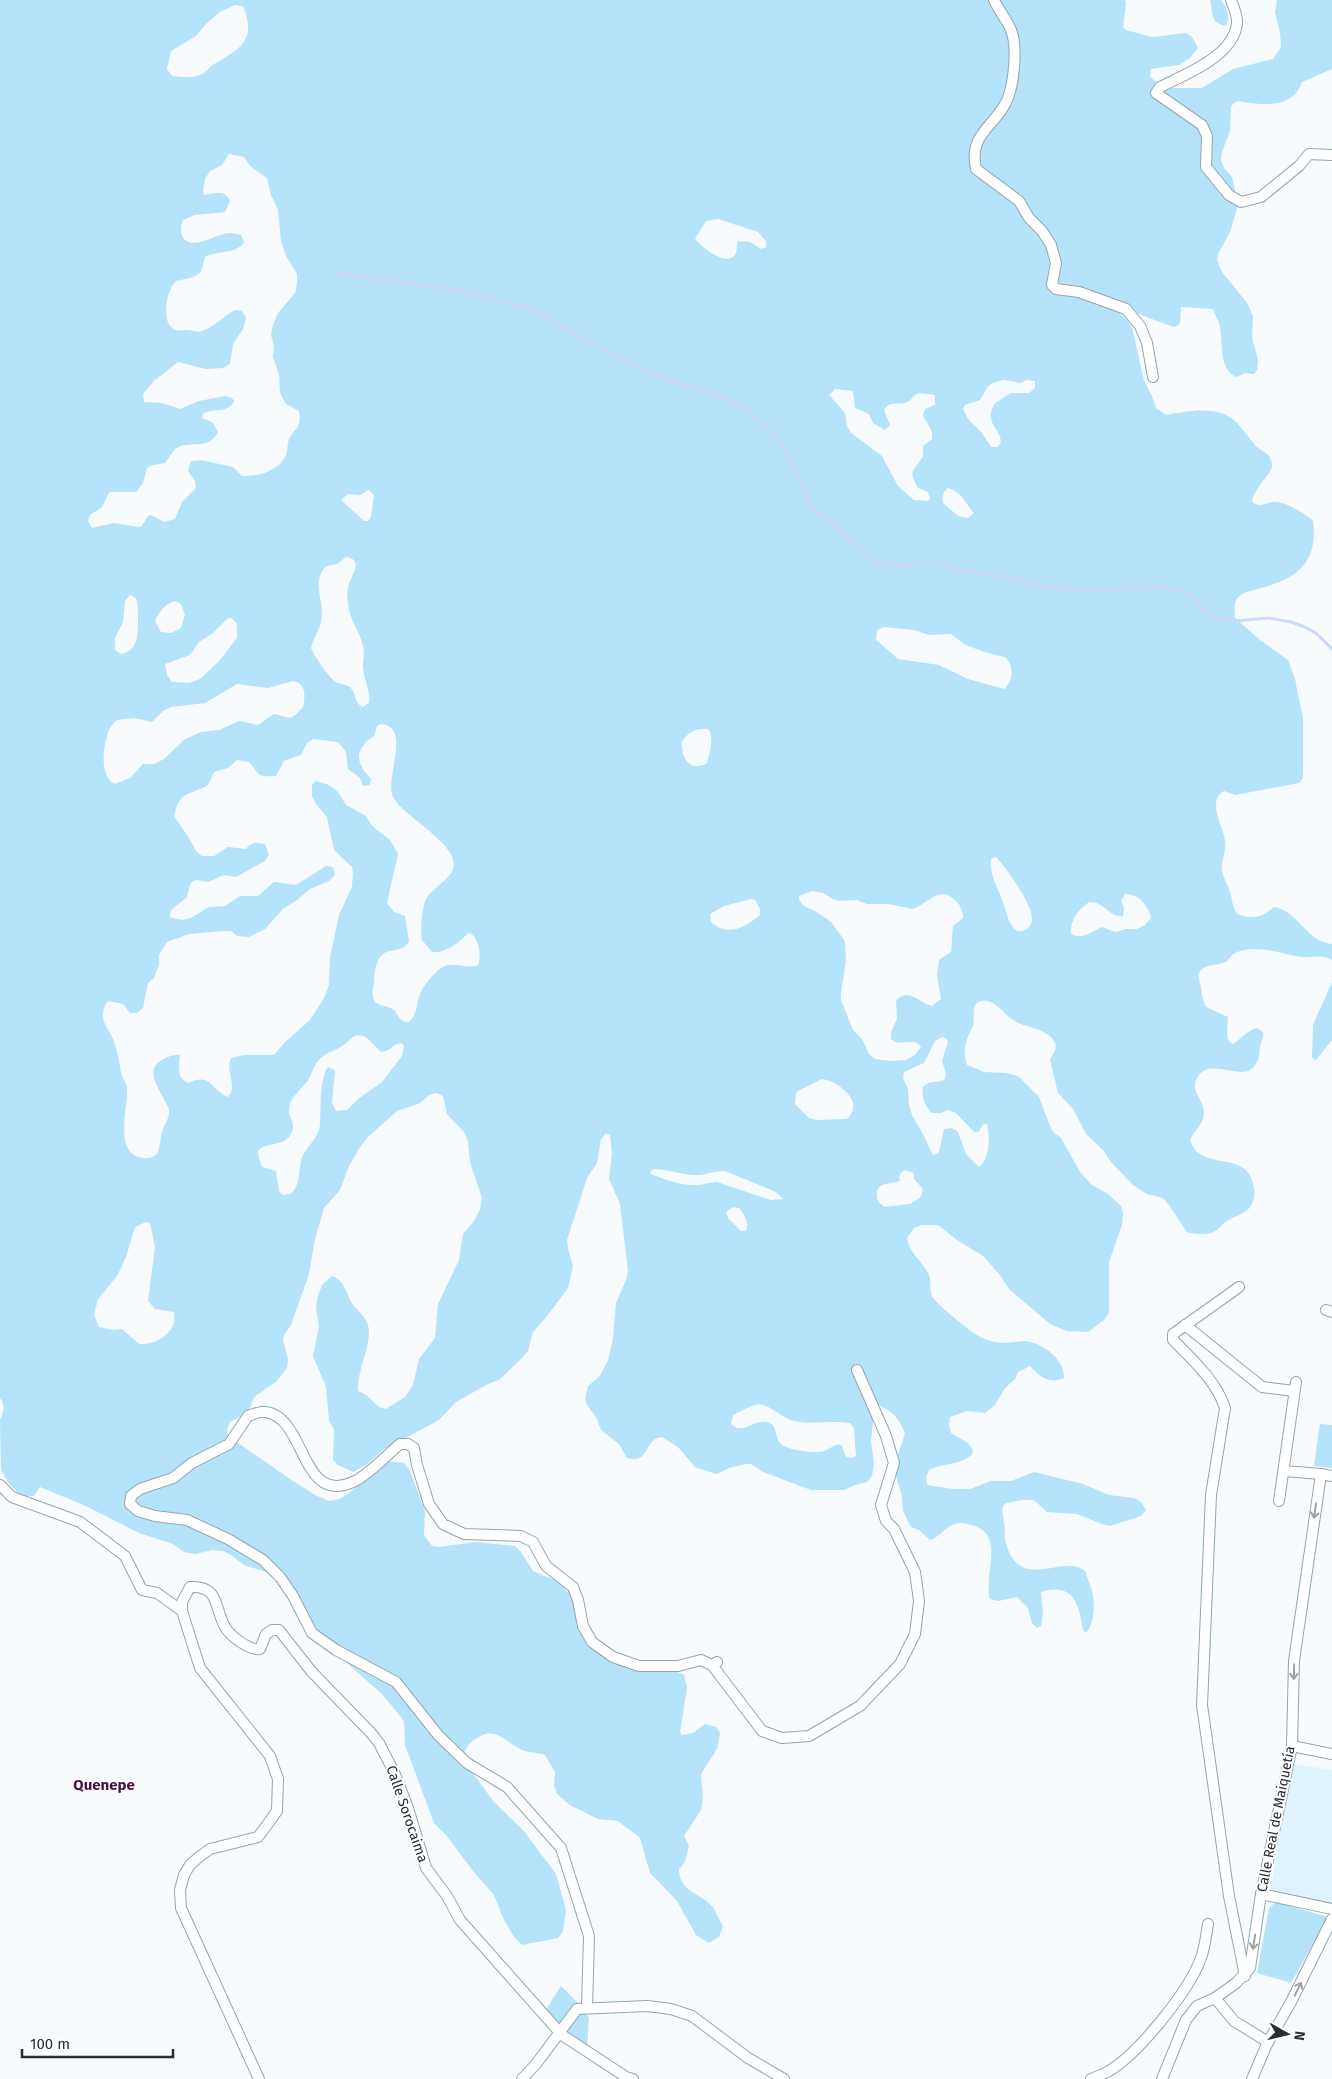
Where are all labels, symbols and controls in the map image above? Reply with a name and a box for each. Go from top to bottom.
one-way arrow [1310,1503,1320,1519]
one-way arrow [1289,1664,1299,1680]
street label: Calle Real de Maiquetía [1253,1744,1299,1894]
street label: Calle Sorocaima [382,1763,432,1865]
district label: Quenepe [73,1776,135,1794]
one-way arrow [1249,1934,1259,1950]
one-way arrow [1293,1982,1303,1997]
north arrow [1262,2009,1312,2059]
scale bar [22,2026,174,2058]
text: N [1290,2030,1308,2042]
text: 100 m [30,2035,70,2053]

